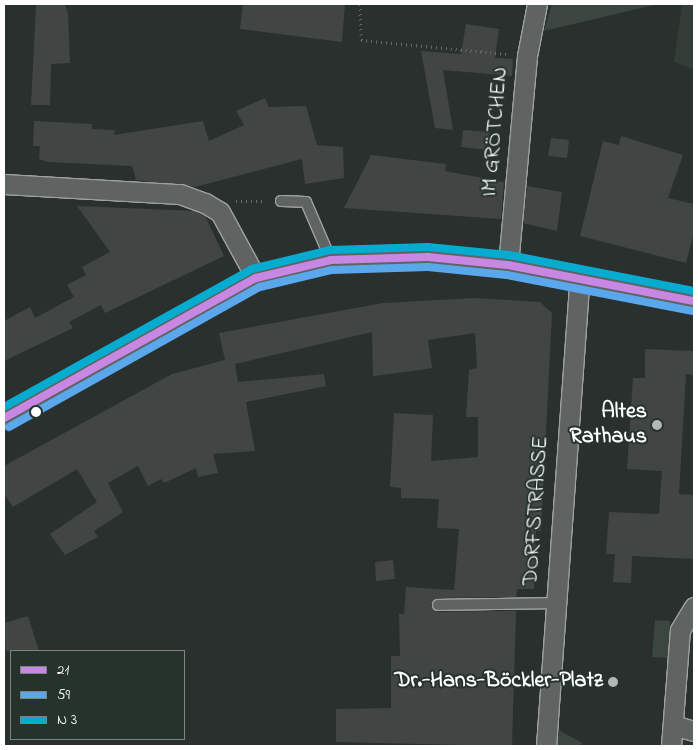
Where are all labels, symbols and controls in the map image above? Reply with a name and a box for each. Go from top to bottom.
street label: IM GRÖTCHEN [477,66,515,198]
place label: Altes Rathaus [570,399,647,451]
unlabelled marker [31,407,41,417]
marker: Altes Rathaus [651,419,663,431]
street label: DORFSTRASSE [519,435,555,587]
legend [10,650,185,740]
text: 21 [57,659,69,681]
place label: Dr.-Hans-Böckler-Platz [394,669,603,695]
marker: Dr.-Hans-Böckler-Platz [607,676,619,688]
text: 59 [57,684,70,706]
text: N 3 [57,709,77,731]

